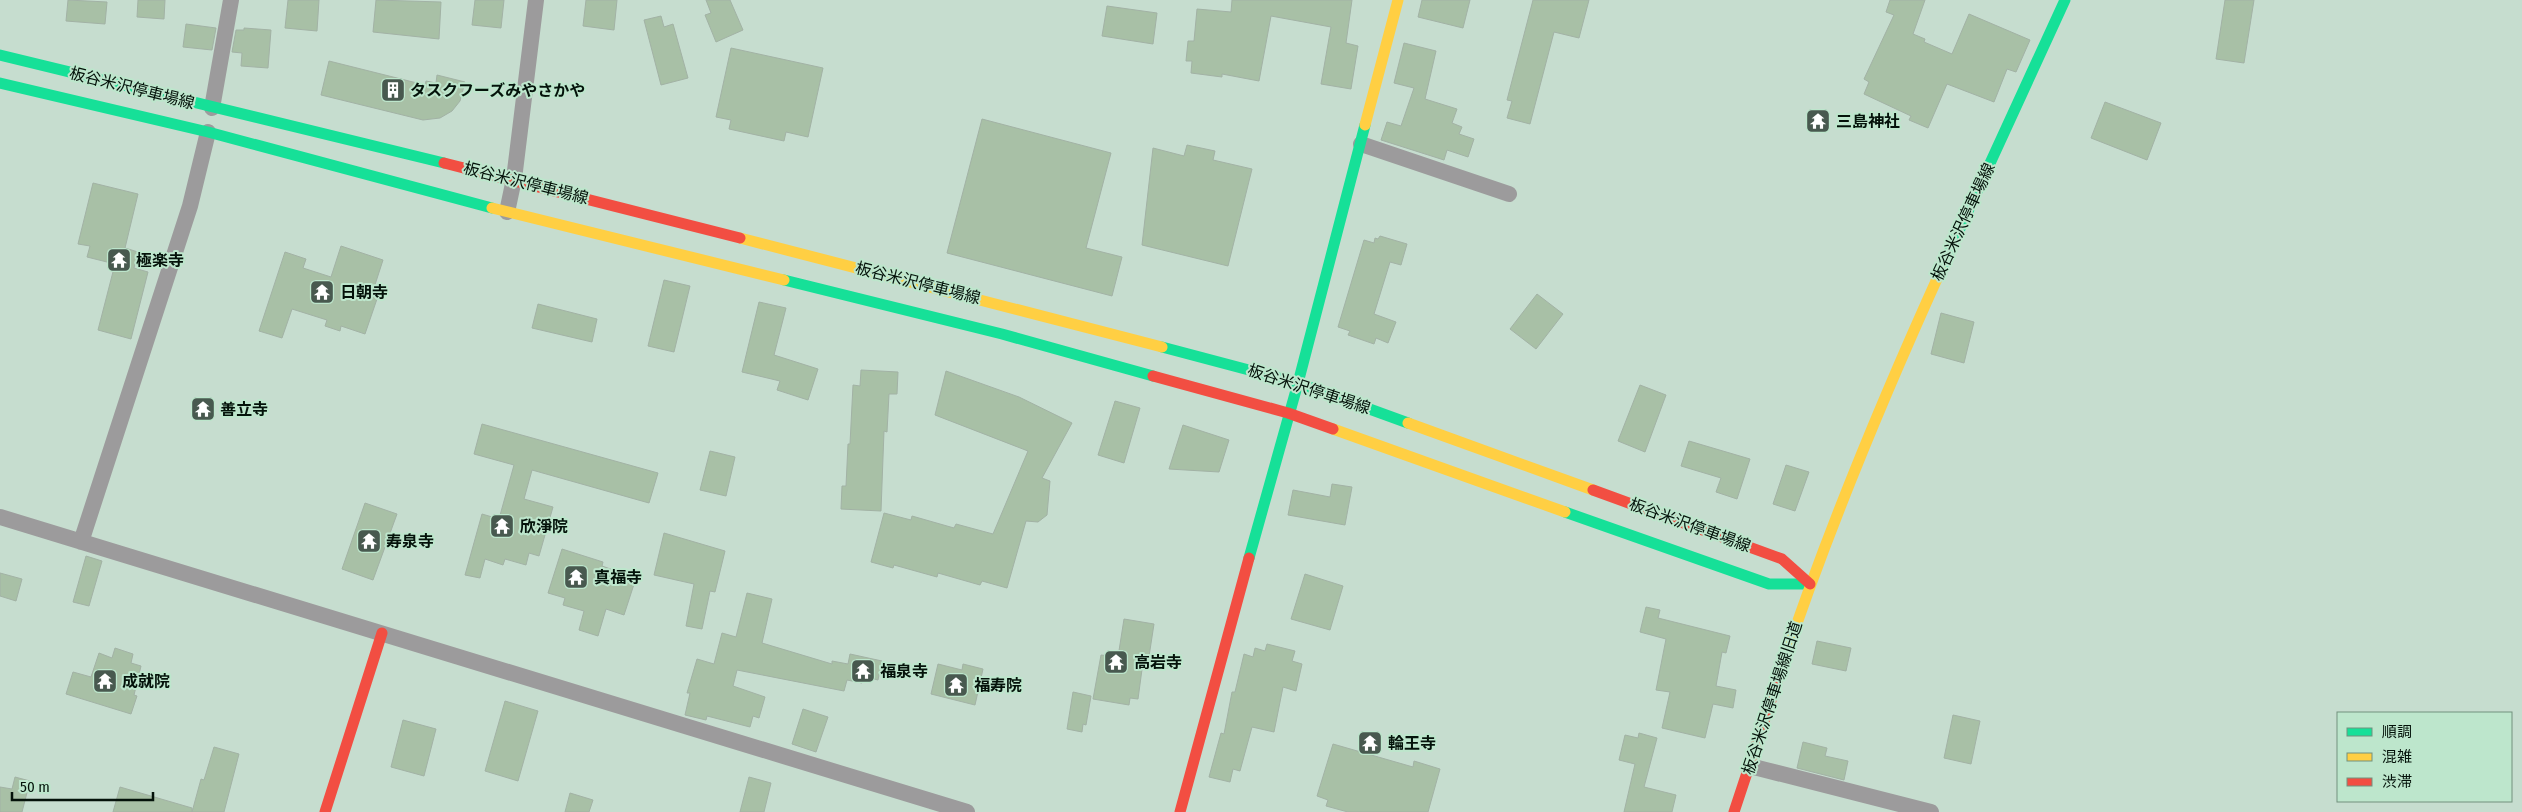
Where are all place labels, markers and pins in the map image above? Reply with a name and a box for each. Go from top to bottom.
building icon: タスクフーズみやさかや [380,77,406,103]
place label: タスクフーズみやさかや [410,81,585,100]
temple icon: 三島神社 [1805,108,1831,134]
place label: 三島神社 [1836,112,1900,131]
temple icon: 極楽寺 [106,247,132,273]
place label: 極楽寺 [136,251,184,270]
temple icon: 日朝寺 [309,279,335,305]
place label: 日朝寺 [340,283,388,302]
temple icon: 善立寺 [190,396,216,422]
place label: 善立寺 [220,400,268,419]
temple icon: 欣淨院 [489,513,515,539]
place label: 欣淨院 [520,517,568,536]
temple icon: 寿泉寺 [356,528,382,554]
place label: 寿泉寺 [386,532,434,551]
temple icon: 真福寺 [563,564,589,590]
place label: 真福寺 [594,568,642,587]
temple icon: 高岩寺 [1103,649,1129,675]
place label: 高岩寺 [1134,653,1182,672]
temple icon: 福泉寺 [850,658,876,684]
place label: 福泉寺 [880,662,928,681]
temple icon: 成就院 [92,668,118,694]
place label: 成就院 [122,672,170,691]
temple icon: 福寿院 [943,672,969,698]
place label: 福寿院 [974,676,1022,695]
temple icon: 輪王寺 [1357,730,1383,756]
place label: 輪王寺 [1388,734,1436,753]

